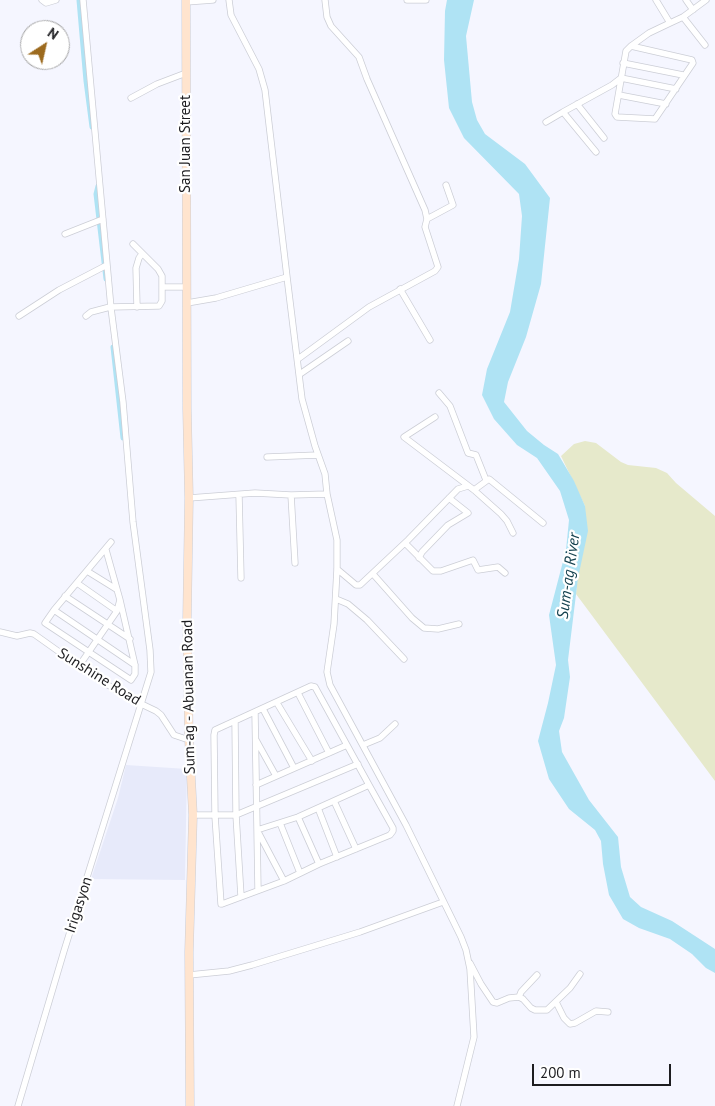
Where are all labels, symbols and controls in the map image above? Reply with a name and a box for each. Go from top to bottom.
north arrow [20,20,70,70]
text: N [44,24,62,44]
street label: San Juan Street [177,95,195,193]
water label: Sum-ag River [553,532,585,620]
street label: Sum-ag - Abuanan Road [179,620,199,774]
street label: Sunshine Road [54,644,144,710]
street label: Irigasyon [61,874,97,936]
scale bar [535,1054,674,1086]
text: 200 m [540,1063,581,1082]

